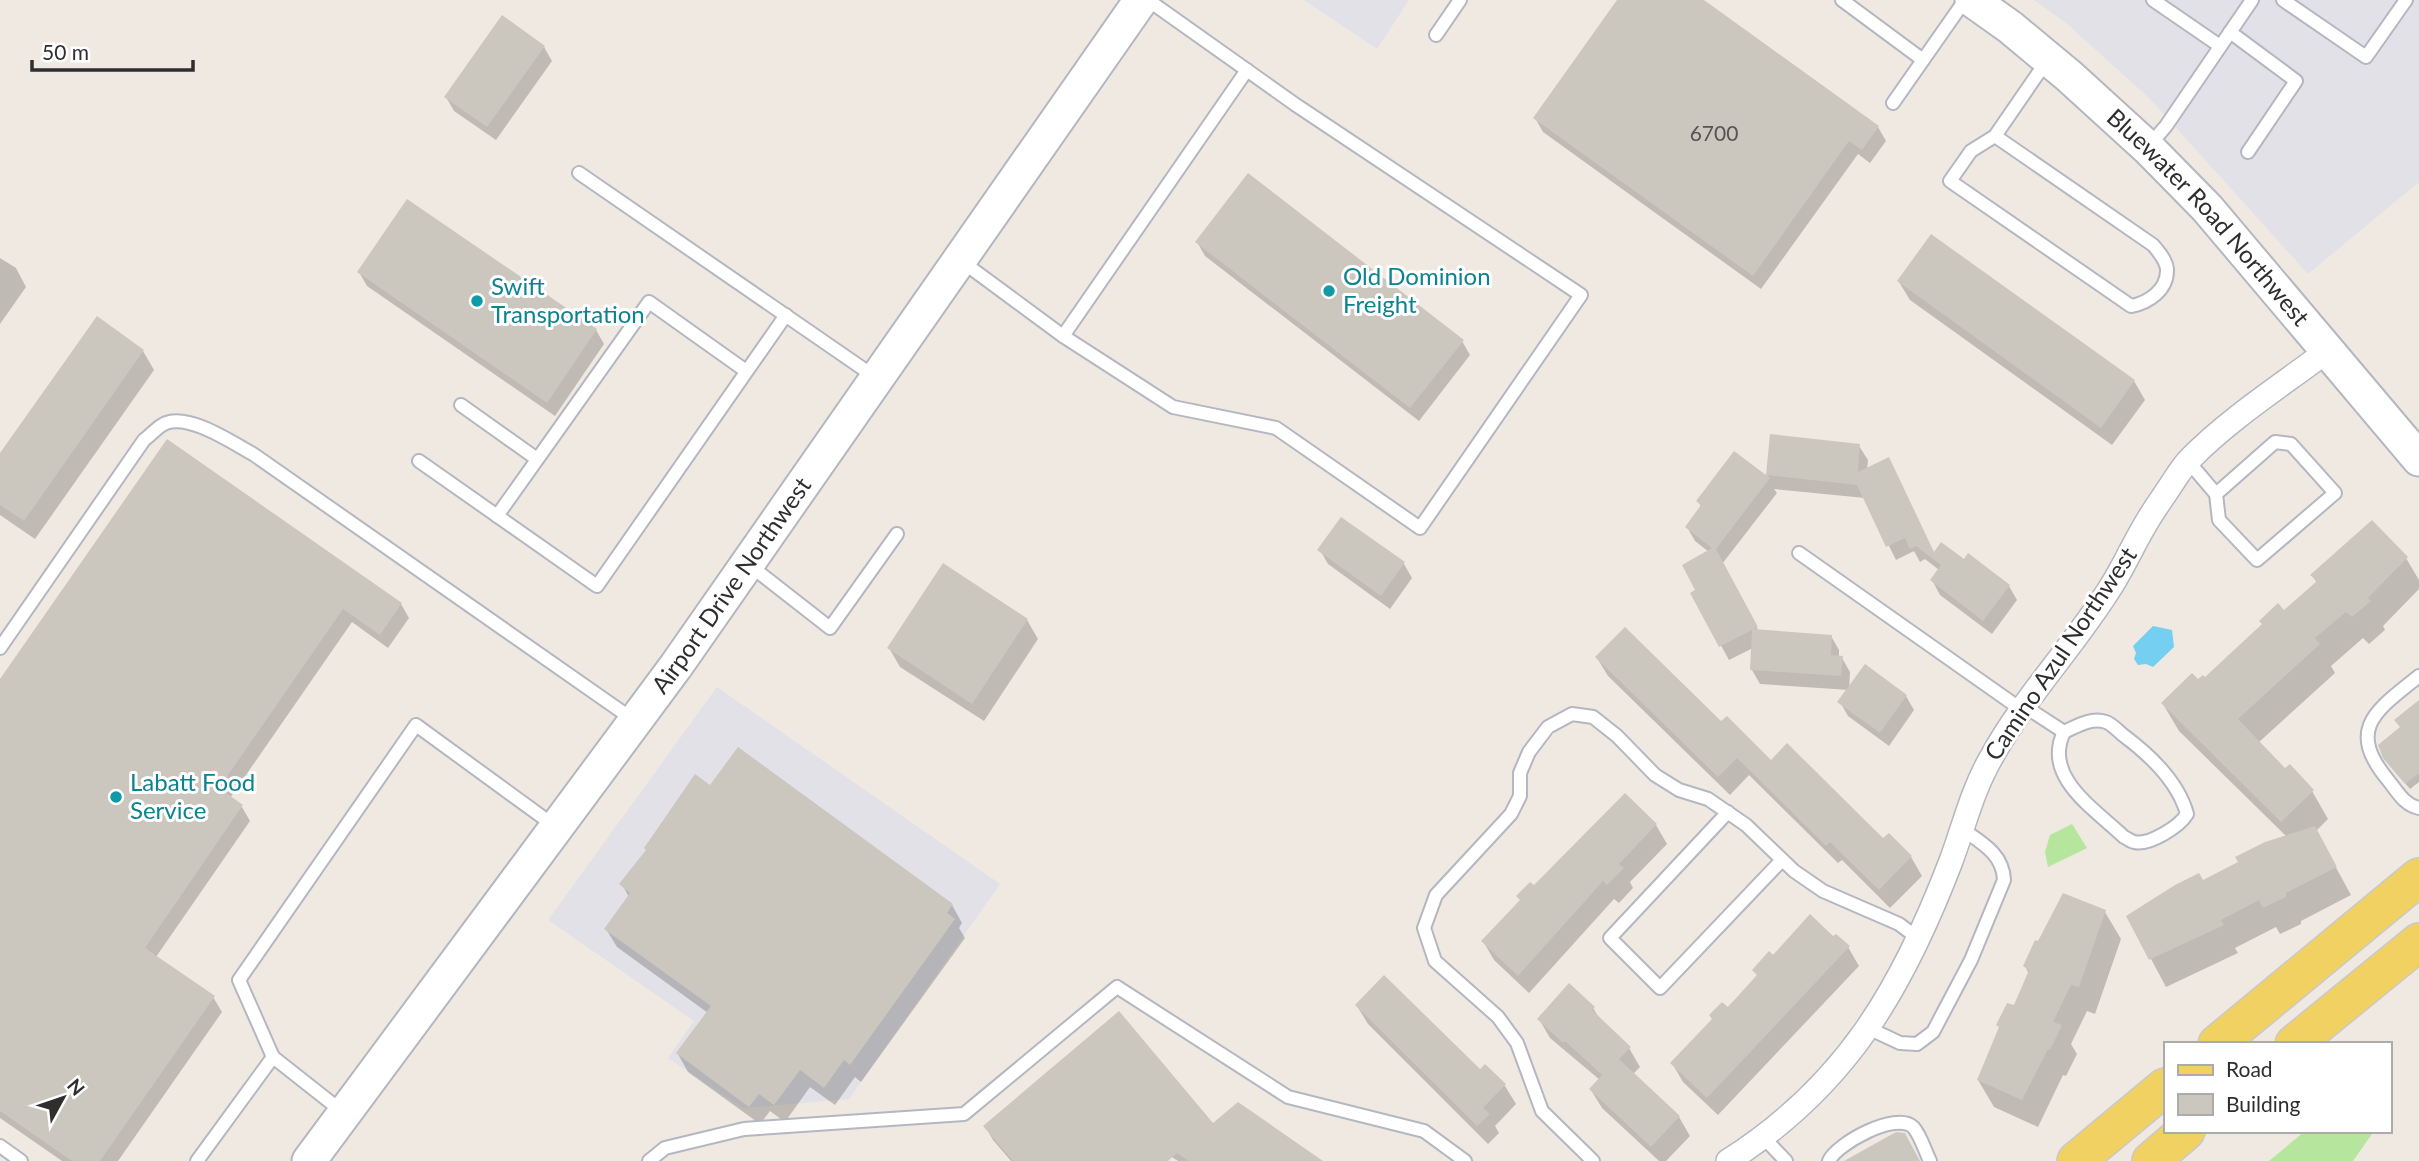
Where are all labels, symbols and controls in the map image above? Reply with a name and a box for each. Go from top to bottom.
scale bar [32,28,192,72]
text: 50 m [42,39,89,64]
street label: Bluewater Road Northwest [2102,102,2316,331]
house number: 6700 [1690,120,1738,145]
place label: Old Dominion Freight [1343,261,1491,318]
place label: Swift Transportation [491,271,645,328]
marker: Old Dominion Freight [1321,283,1337,299]
marker: Swift Transportation [469,293,485,309]
street label: Airport Drive Northwest [645,471,817,699]
street label: Camino Azul Northwest [1978,541,2142,765]
place label: Labatt Food Service [130,767,255,824]
marker: Labatt Food Service [108,789,124,805]
legend [2164,1042,2391,1133]
text: Road [2226,1056,2273,1081]
north arrow [28,1063,98,1133]
text: N [63,1074,90,1100]
text: Building [2226,1091,2301,1116]

